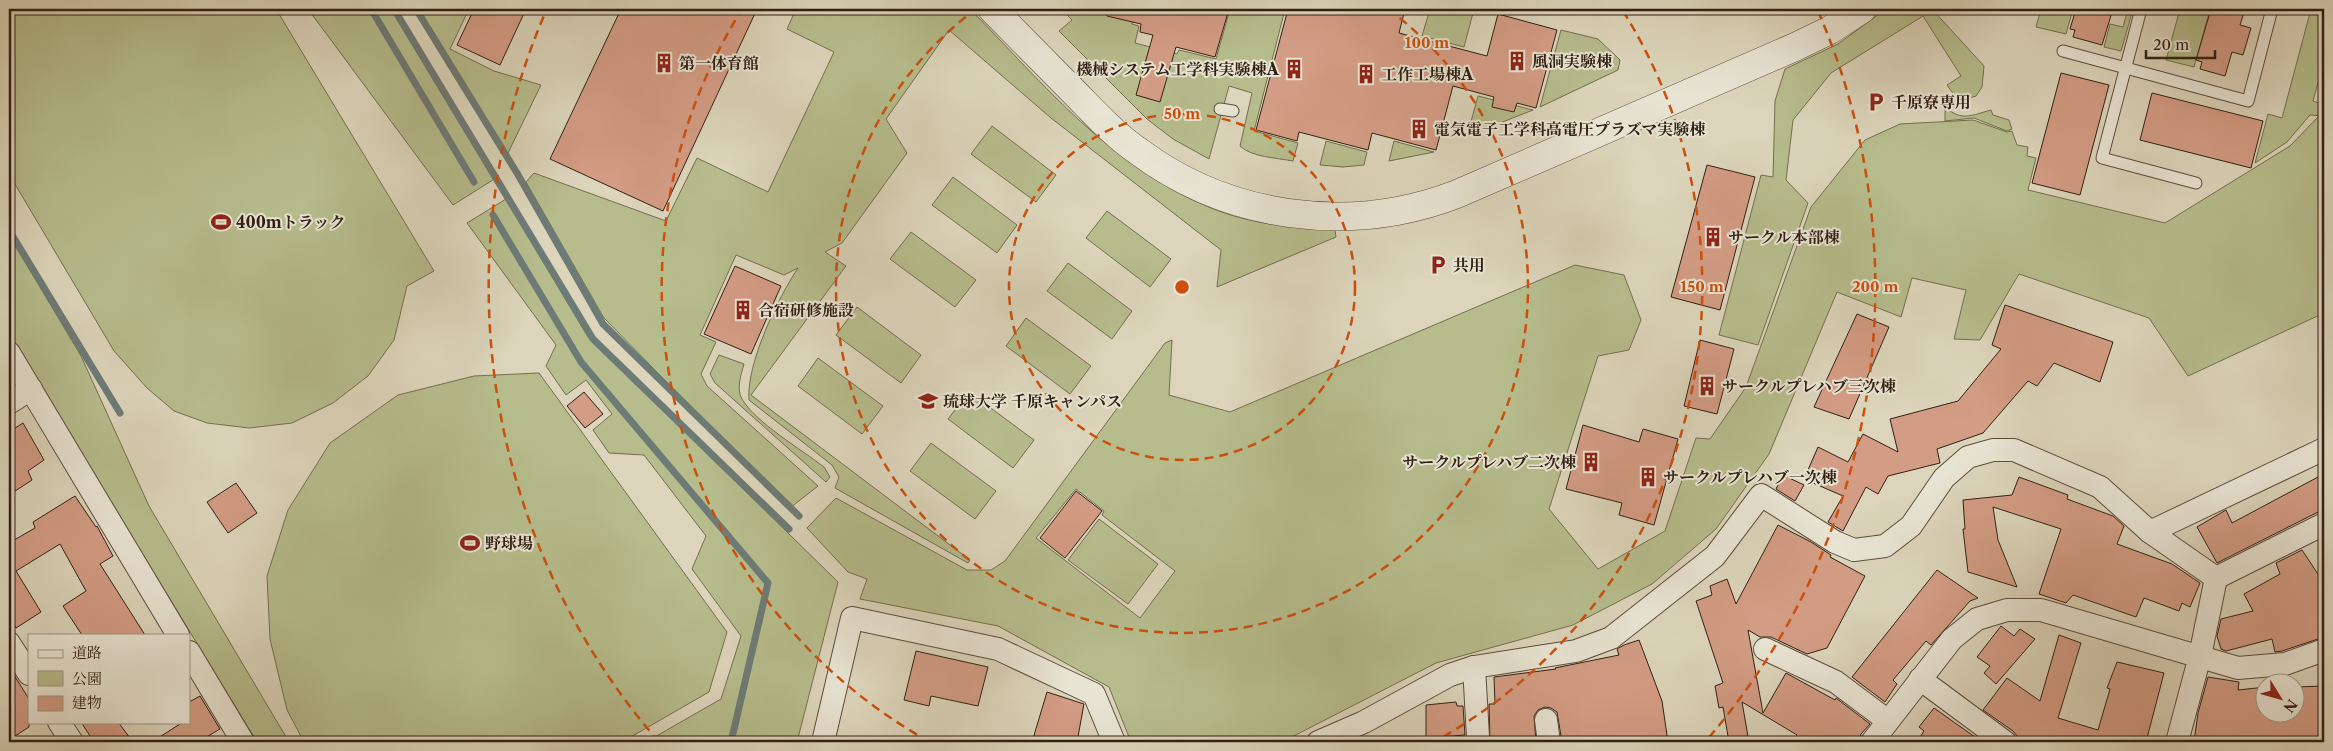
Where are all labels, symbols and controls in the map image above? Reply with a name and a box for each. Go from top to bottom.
scale bar [2146,28,2214,60]
text: 100 m [1405,33,1449,52]
text: 20 m [2153,35,2189,54]
building icon: 風洞実験棟 [1506,50,1528,72]
place label: 風洞実験棟 [1532,51,1612,71]
building icon: 第一体育館 [653,52,675,74]
place label: 第一体育館 [679,53,759,73]
building icon: 機械システム工学科実験棟A [1283,58,1305,80]
place label: 機械システム工学科実験棟A [1076,59,1280,79]
building icon: 工作工場棟A [1355,63,1377,85]
place label: 工作工場棟A [1381,64,1474,84]
parking icon: 千原寮専用 [1865,91,1887,113]
place label: 千原寮専用 [1891,92,1971,112]
text: 50 m [1164,104,1200,123]
building icon: 電気電子工学科高電圧プラズマ実験棟 [1408,118,1430,140]
place label: 電気電子工学科高電圧プラズマ実験棟 [1434,119,1705,139]
sports icon: 400mトラック [210,211,232,233]
place label: 400mトラック [236,212,346,232]
building icon: サークル本部棟 [1702,226,1724,248]
place label: サークル本部棟 [1728,227,1840,247]
parking icon: 共用 [1427,254,1449,276]
place label: 共用 [1453,255,1485,275]
text: 150 m [1680,277,1724,296]
text: 200 m [1852,277,1898,296]
centre of rings [1173,278,1191,296]
building icon: 合宿研修施設 [732,299,754,321]
place label: 合宿研修施設 [758,300,854,320]
building icon: サークルプレハブ三次棟 [1696,375,1718,397]
place label: サークルプレハブ三次棟 [1722,376,1896,396]
school or university icon: 琉球大学 千原キャンパス [917,390,939,412]
place label: 琉球大学 千原キャンパス [943,391,1122,411]
building icon: サークルプレハブ二次棟 [1580,451,1602,473]
place label: サークルプレハブ二次棟 [1402,452,1576,472]
building icon: サークルプレハブ一次棟 [1637,466,1659,488]
place label: サークルプレハブ一次棟 [1663,467,1837,487]
sports icon: 野球場 [459,532,481,554]
place label: 野球場 [485,533,533,553]
legend [28,634,190,724]
text: 道路 [72,643,102,662]
text: 公園 [72,669,102,688]
north arrow [2256,674,2306,724]
text: 建物 [72,693,102,712]
text: N [2280,696,2301,716]

